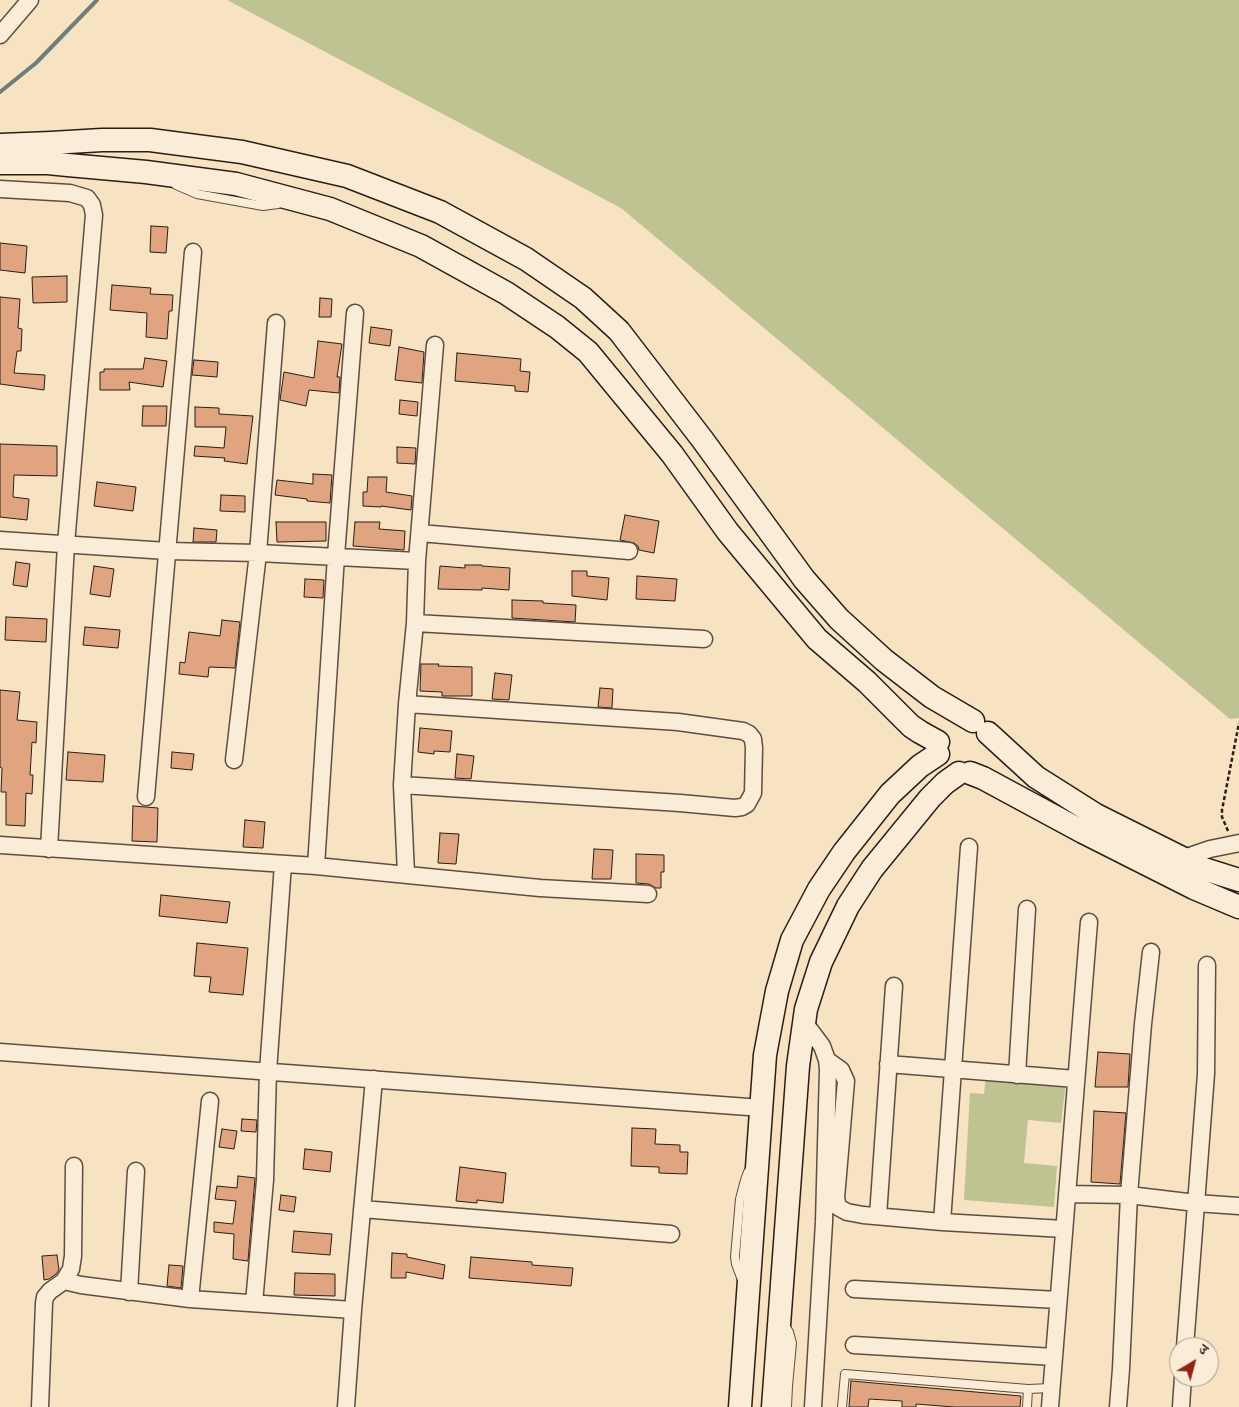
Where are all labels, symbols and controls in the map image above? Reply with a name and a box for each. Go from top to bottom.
north arrow [1169,1337,1219,1387]
text: उ [1194,1341,1211,1360]

